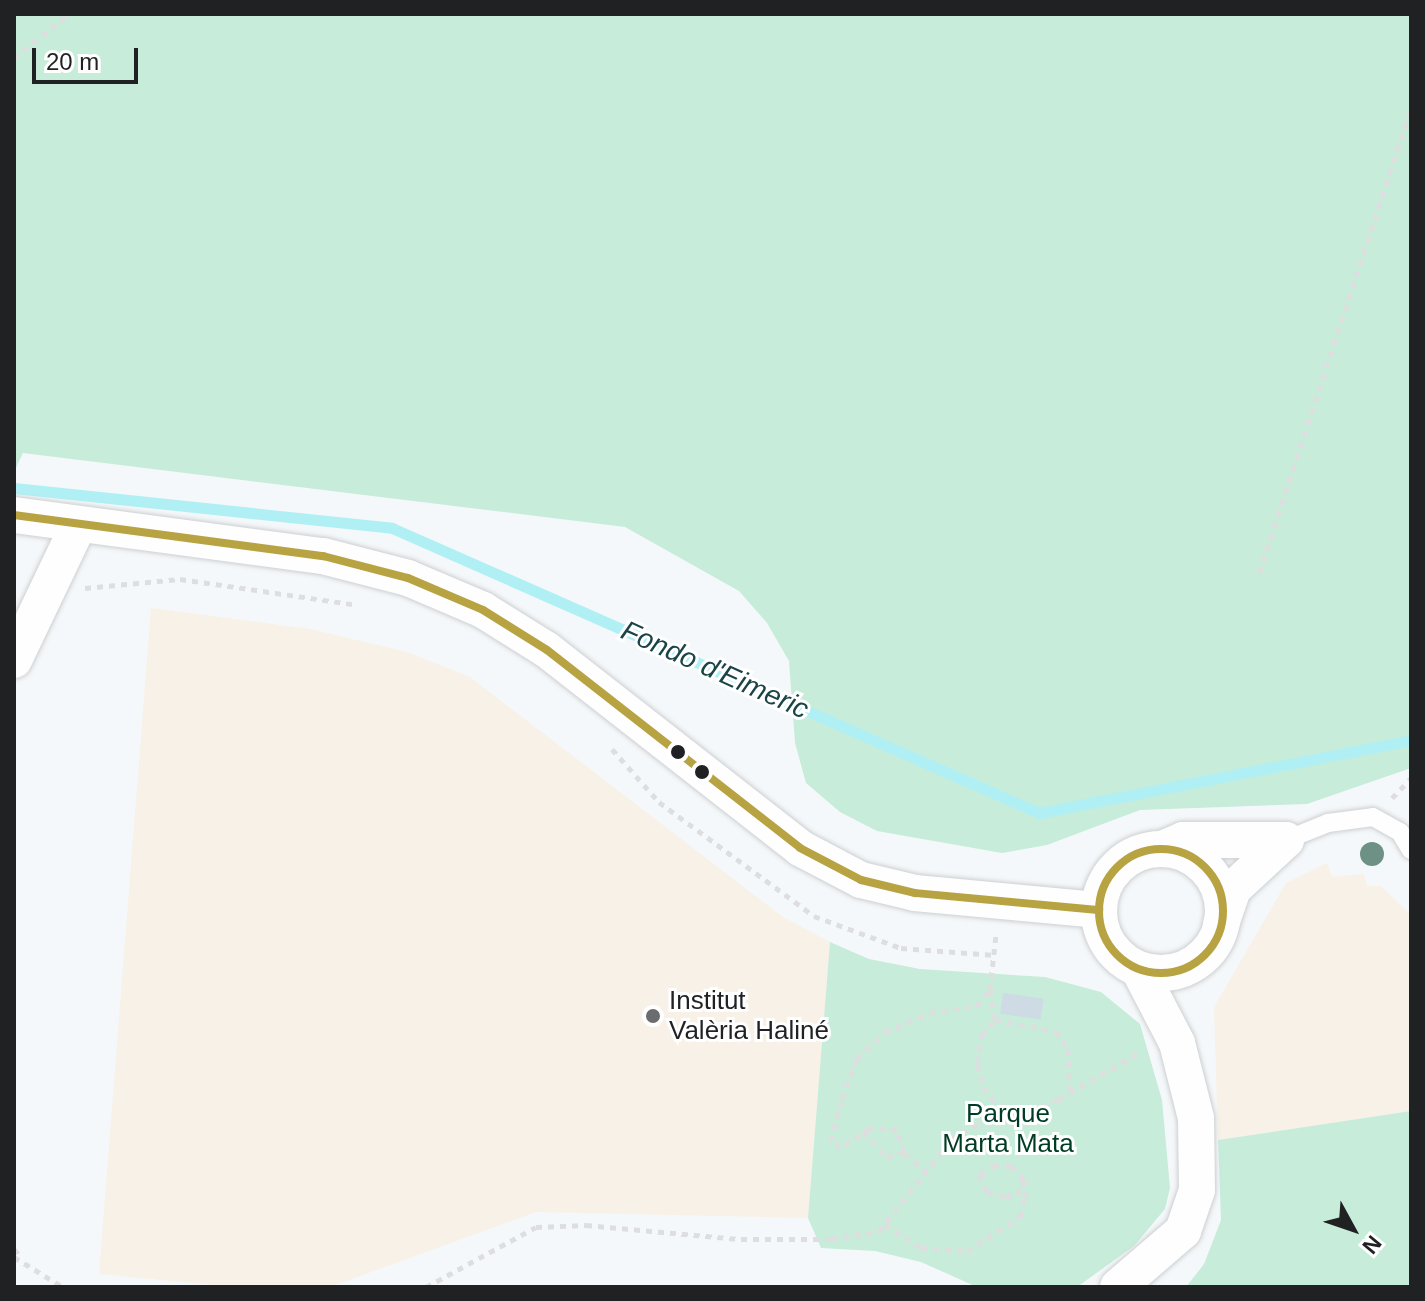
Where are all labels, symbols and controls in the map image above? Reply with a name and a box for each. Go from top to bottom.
scale bar [36,32,142,82]
text: 20 m [46,48,99,75]
water label: Fondo d'Eimeric [616,614,814,726]
unlabelled marker [670,744,686,760]
unlabelled marker [694,764,710,780]
place label: Institut Valèria Haliné [669,985,829,1046]
marker: Institut Valèria Haliné [644,1007,662,1025]
park label: Parque Marta Mata [942,1098,1074,1160]
north arrow [1313,1189,1393,1269]
text: N [1357,1231,1386,1259]

